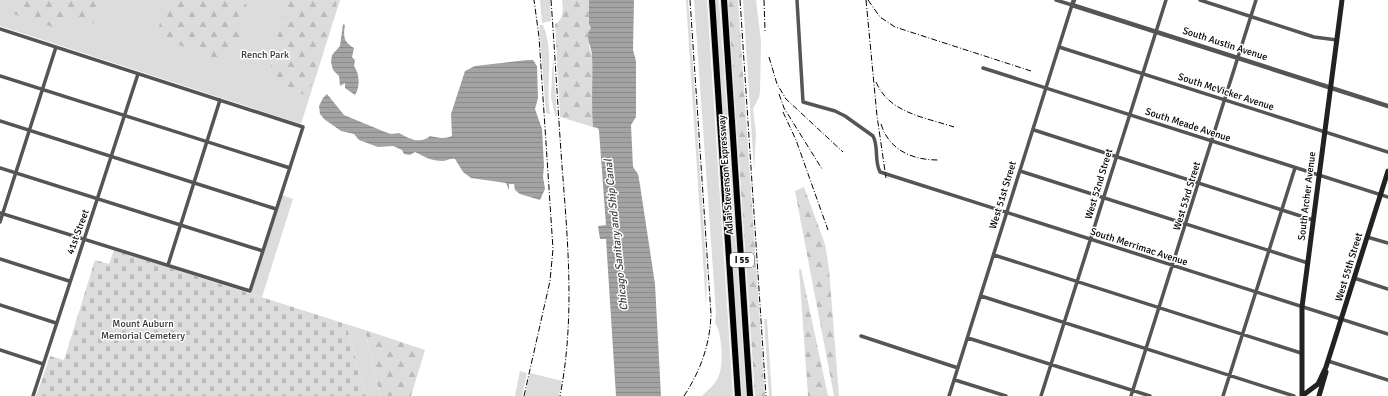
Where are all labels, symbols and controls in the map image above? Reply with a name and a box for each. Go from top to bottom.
street label: South Austin Avenue [1181,25,1269,63]
park label: Rench Park [241,49,289,61]
street label: South McVicker Avenue [1176,71,1276,113]
street label: South Meade Avenue [1144,105,1232,145]
street label: Adlai Stevenson Expressway [716,114,736,235]
street label: West 52nd Street [1083,147,1116,221]
street label: South Archer Avenue [1296,151,1318,241]
water label: Chicago Sanitary and Ship Canal [601,158,630,311]
street label: West 51st Street [987,159,1019,230]
street label: West 53rd Street [1171,160,1203,232]
street label: 41st Street [64,207,92,256]
street label: South Merrimac Avenue [1089,226,1189,268]
street label: West 55th Street [1333,231,1365,303]
road number: I 55 [730,253,754,267]
park label: Mount Auburn Memorial Cemetery [101,318,185,342]

